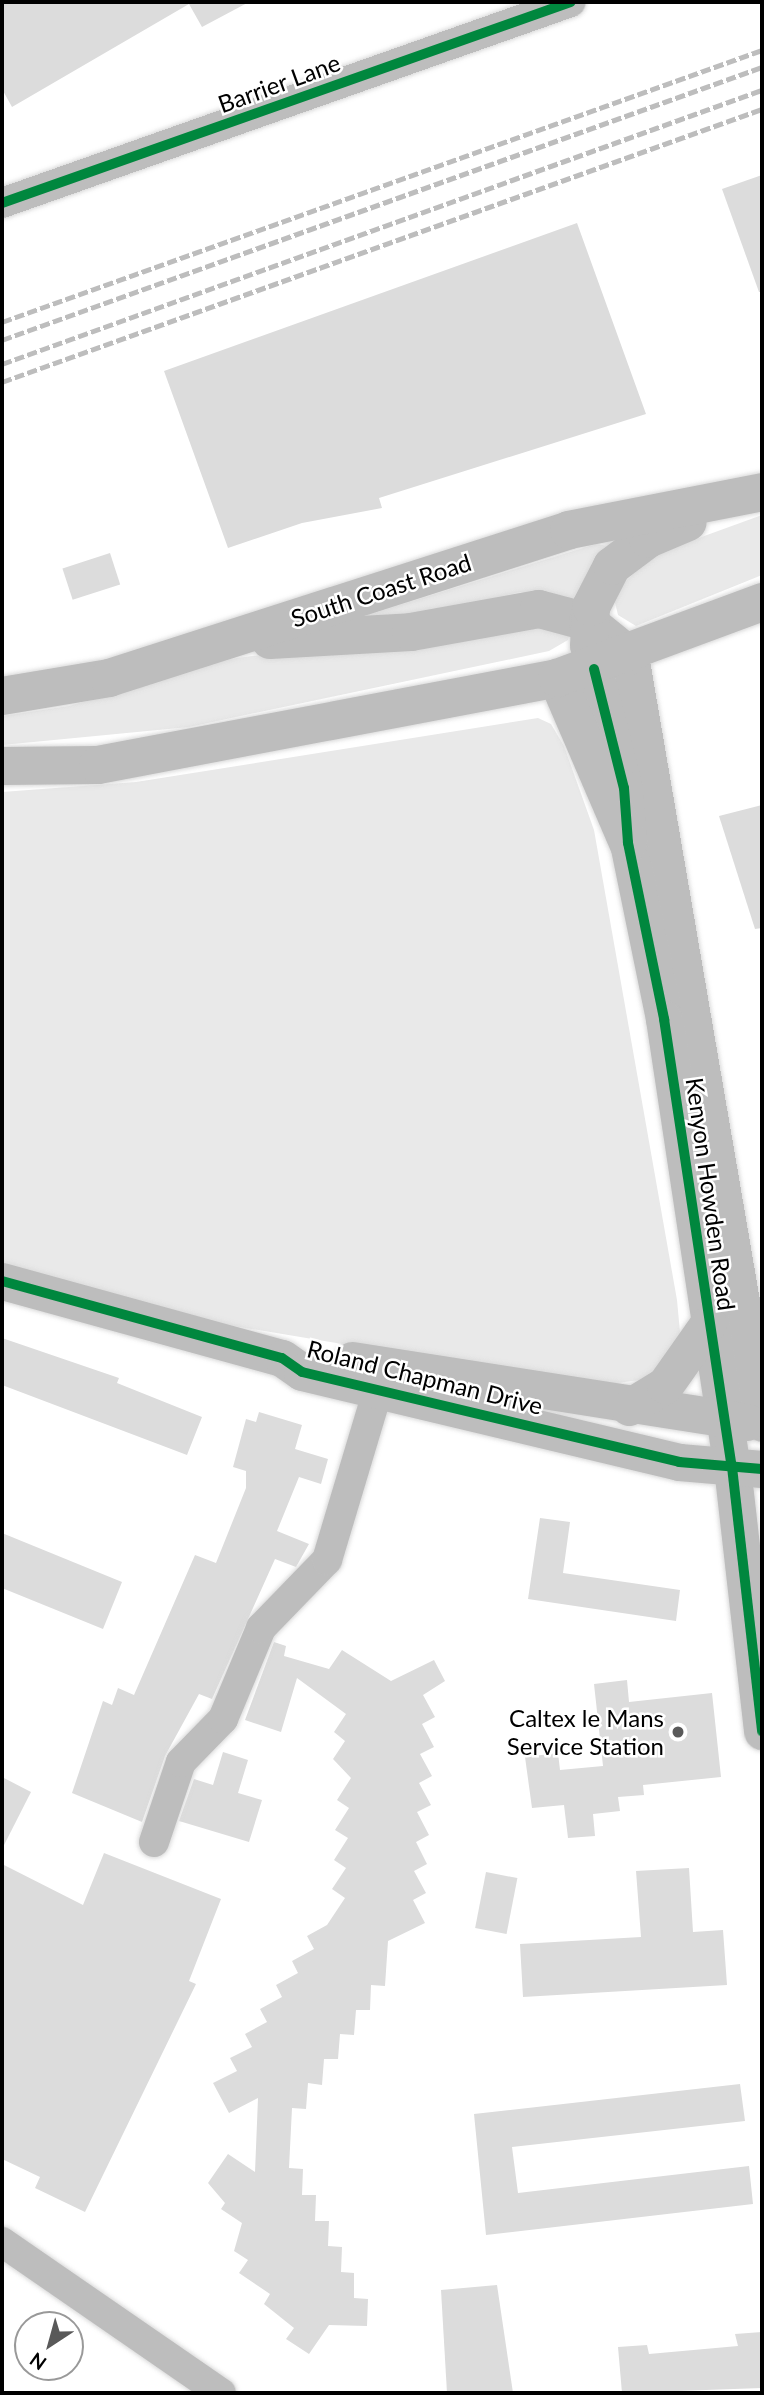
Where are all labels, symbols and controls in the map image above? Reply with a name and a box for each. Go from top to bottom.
street label: Barrier Lane [214,48,344,118]
street label: South Coast Road [287,547,475,633]
street label: Kenyon Howden Road [680,1076,742,1312]
street label: Roland Chapman Drive [304,1334,546,1420]
place label: Caltex le Mans Service Station [507,1704,664,1760]
marker: Caltex le Mans Service Station [670,1724,686,1740]
north arrow [14,2311,84,2381]
text: N [25,2348,50,2375]

